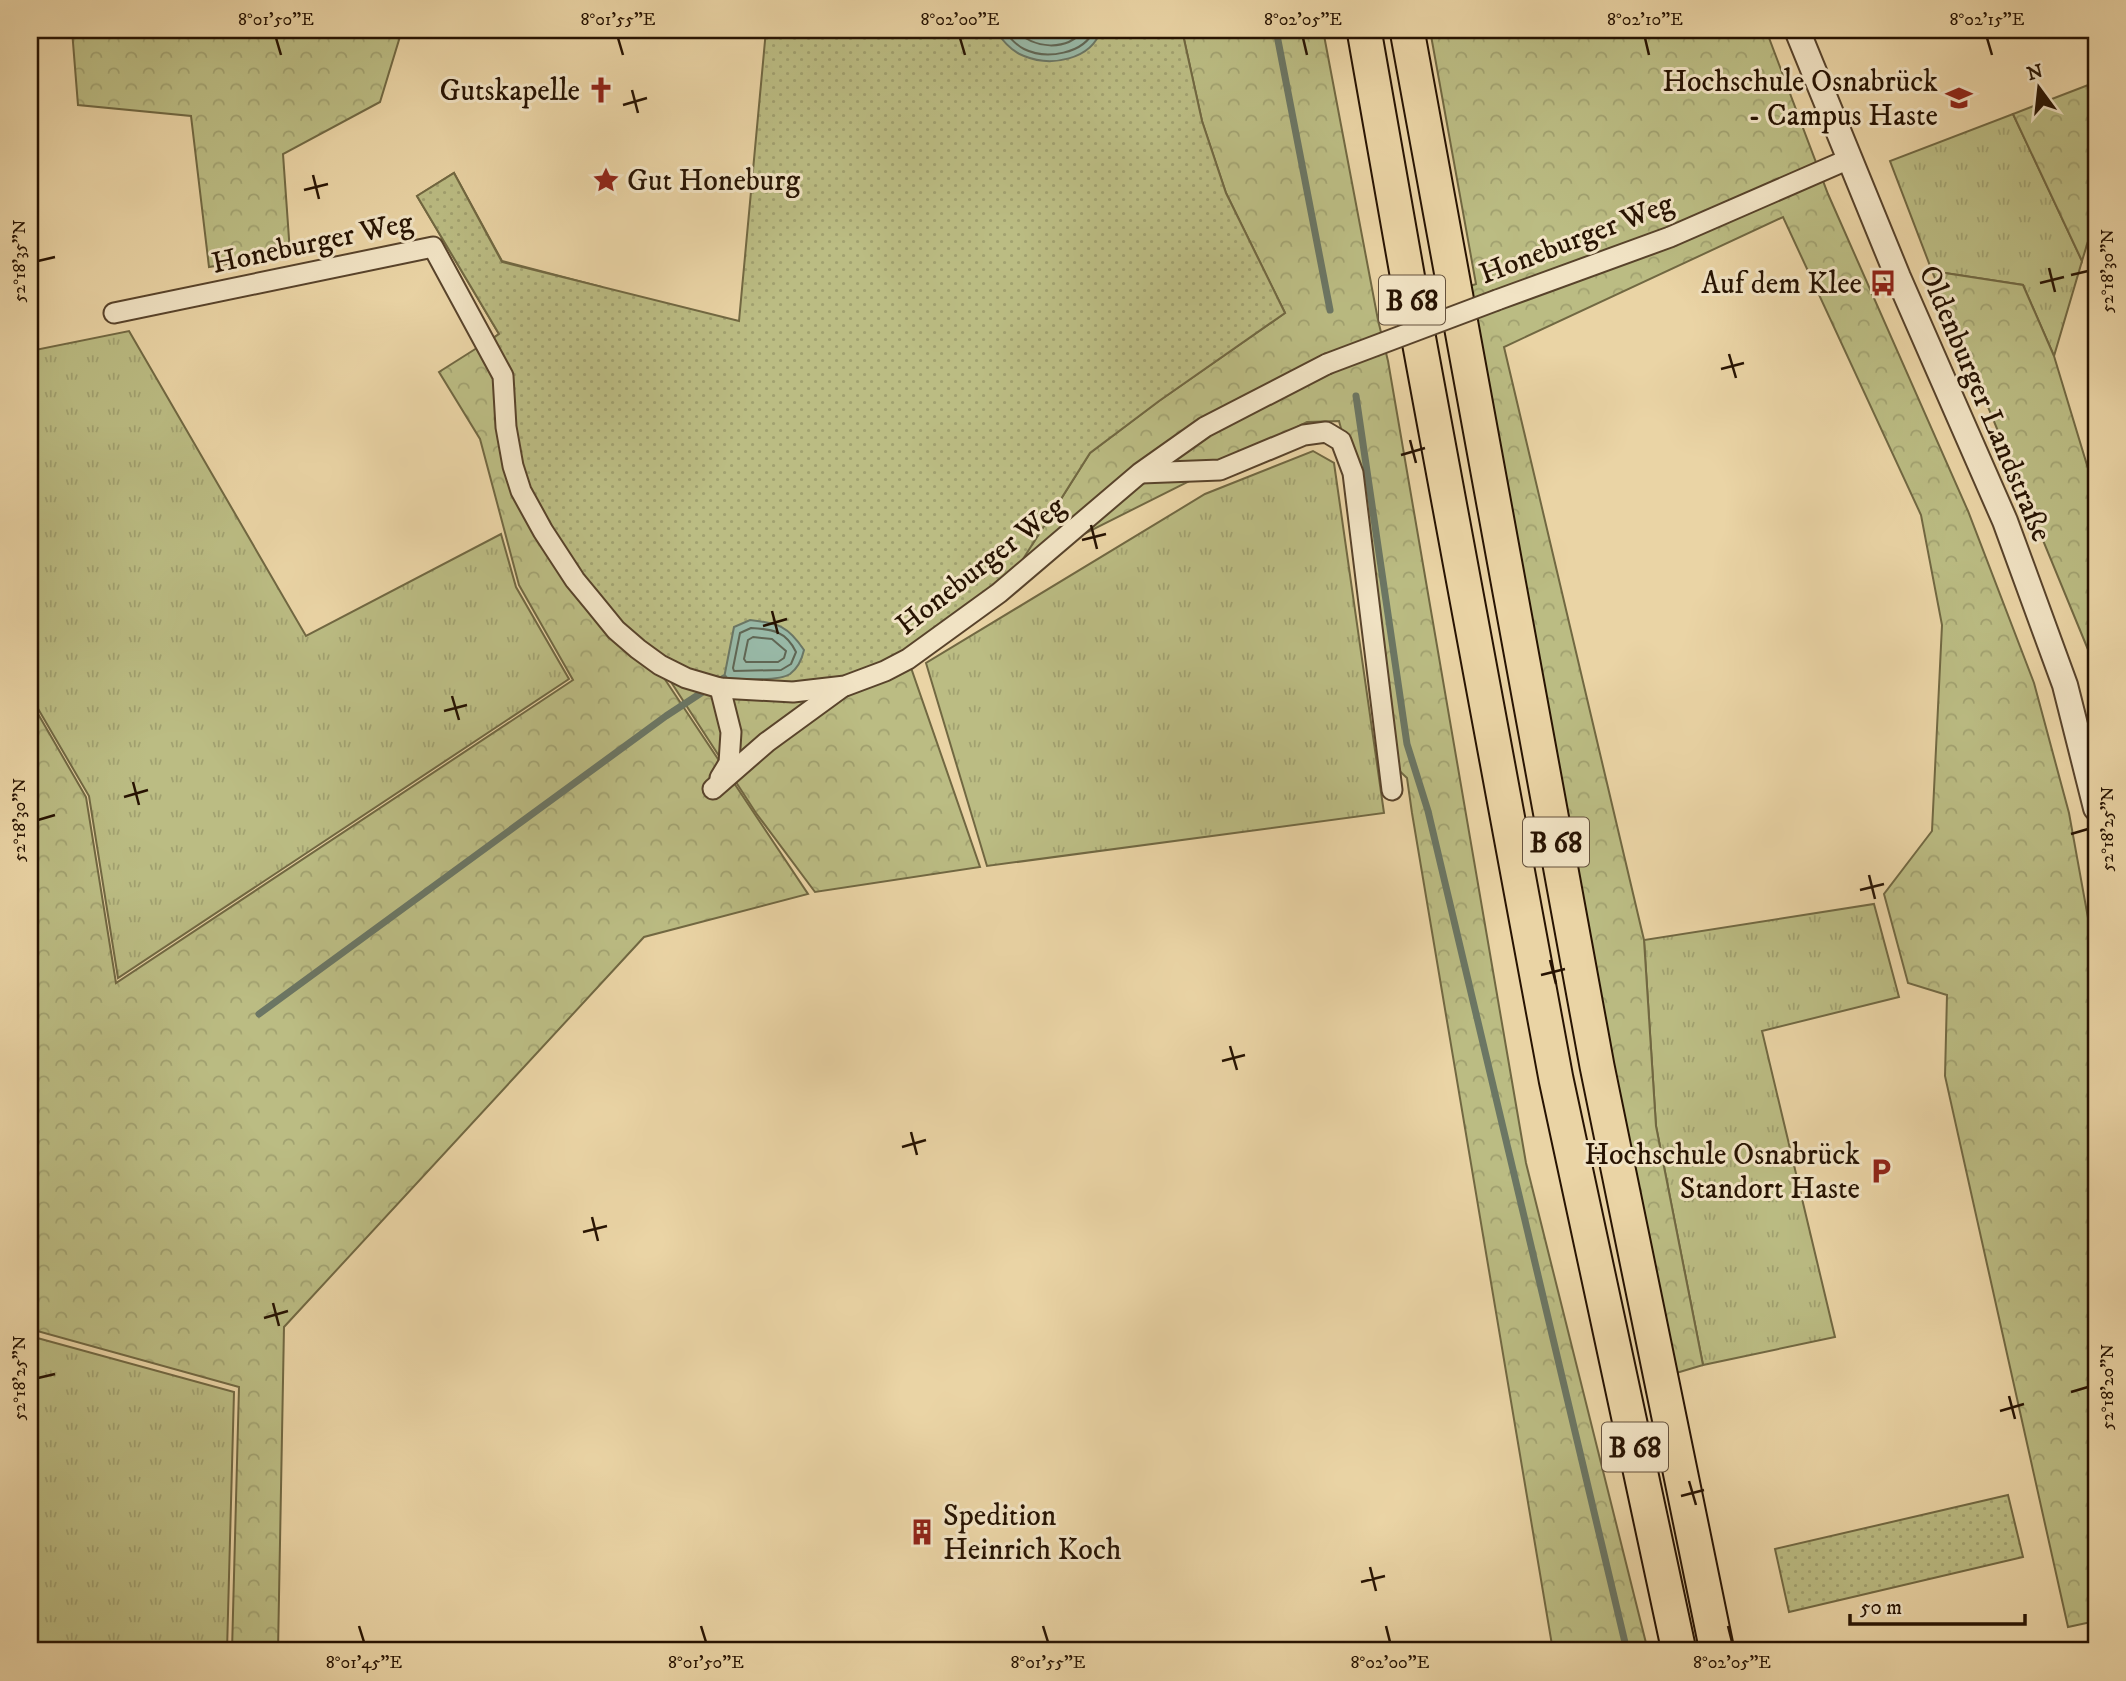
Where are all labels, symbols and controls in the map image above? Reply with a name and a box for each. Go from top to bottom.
text: 8°01'50"E [238,9,314,31]
text: 8°01'55"E [580,9,656,31]
text: 8°02'00"E [921,9,1000,31]
text: 8°02'05"E [1264,9,1342,31]
text: 8°02'10"E [1607,9,1683,31]
text: 8°02'15"E [1949,9,2025,31]
north arrow [2004,52,2074,122]
text: N [2024,60,2046,86]
place label: Hochschule Osnabrück - Campus Haste [1662,64,1938,135]
place label: Gutskapelle [439,73,580,110]
church icon: Gutskapelle [586,75,616,105]
school or university icon: Hochschule Osnabrück - Campus Haste [1944,83,1974,113]
place label: Gut Honeburg [627,163,801,200]
place icon: Gut Honeburg [591,165,621,195]
street label: Honeburger Weg [1474,185,1679,293]
street label: Honeburger Weg [208,204,417,283]
text: 52°18'35"N [9,219,31,303]
text: 52°18'30"N [2097,229,2119,313]
street label: Oldenburger Landstraße [1910,260,2060,547]
place label: Auf dem Klee [1701,266,1862,303]
bus stop icon: Auf dem Klee [1868,268,1898,298]
road number: B 68 [1379,276,1445,324]
street label: Honeburger Weg [889,488,1073,644]
text: 52°18'30"N [9,778,31,862]
text: 52°18'25"N [2097,786,2119,872]
road number: B 68 [1523,818,1589,866]
place label: Hochschule Osnabrück Standort Haste [1584,1137,1860,1208]
parking icon: Hochschule Osnabrück Standort Haste [1866,1156,1896,1186]
text: 52°18'25"N [9,1335,31,1421]
text: 52°18'20"N [2097,1344,2119,1430]
road number: B 68 [1602,1422,1668,1472]
place label: Spedition Heinrich Koch [943,1498,1122,1569]
building icon: Spedition Heinrich Koch [907,1517,937,1547]
scale bar [1850,1583,2024,1627]
text: 50 m [1860,1595,1902,1621]
text: 8°01'45"E [326,1652,402,1674]
text: 8°01'50"E [668,1652,744,1674]
text: 8°01'55"E [1010,1652,1086,1674]
text: 8°02'00"E [1351,1652,1430,1674]
text: 8°02'05"E [1693,1652,1771,1674]

